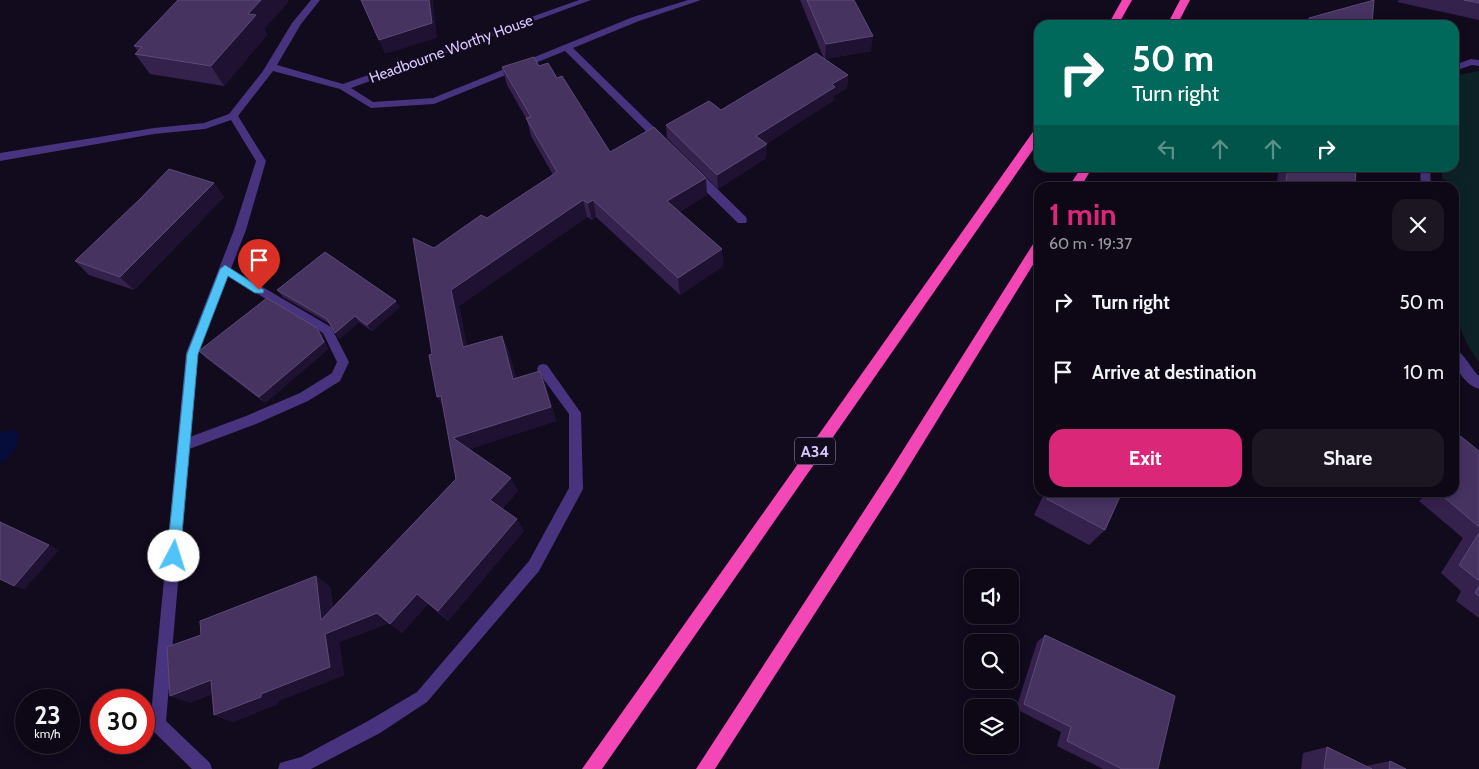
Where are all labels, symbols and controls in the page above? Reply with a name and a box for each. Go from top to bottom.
street label: Headbourne Worthy House [367,11,536,87]
text: 50 m [1132,37,1214,80]
icon: right [1049,40,1114,105]
text: Turn right [1132,80,1219,107]
icon: left [1153,135,1181,163]
icon: ahead [1206,135,1234,163]
icon: ahead [1259,135,1287,163]
icon: right [1312,135,1340,163]
text: 1 min [1049,196,1117,233]
button: close [1392,199,1444,251]
text: 60 m · 19:37 [1049,234,1132,253]
pin [238,239,280,290]
icon: arrive [245,246,273,274]
icon: right [1049,288,1077,316]
text: Turn right [1092,291,1170,314]
text: 50 m [1400,291,1444,314]
icon: arrive [1049,358,1077,386]
text: Arrive at destination [1092,361,1256,384]
text: 10 m [1404,361,1444,384]
button: Exit [1049,429,1242,487]
button: Share [1252,429,1444,487]
road number: A34 [795,438,835,464]
position arrow [147,529,199,581]
map controls [964,569,1019,754]
button: sound [964,569,1019,624]
button: search [964,634,1019,689]
speed limit sign: 30 [90,689,155,754]
button: layers [964,699,1019,754]
text: 23 [34,700,61,730]
text: km/h [34,726,61,741]

